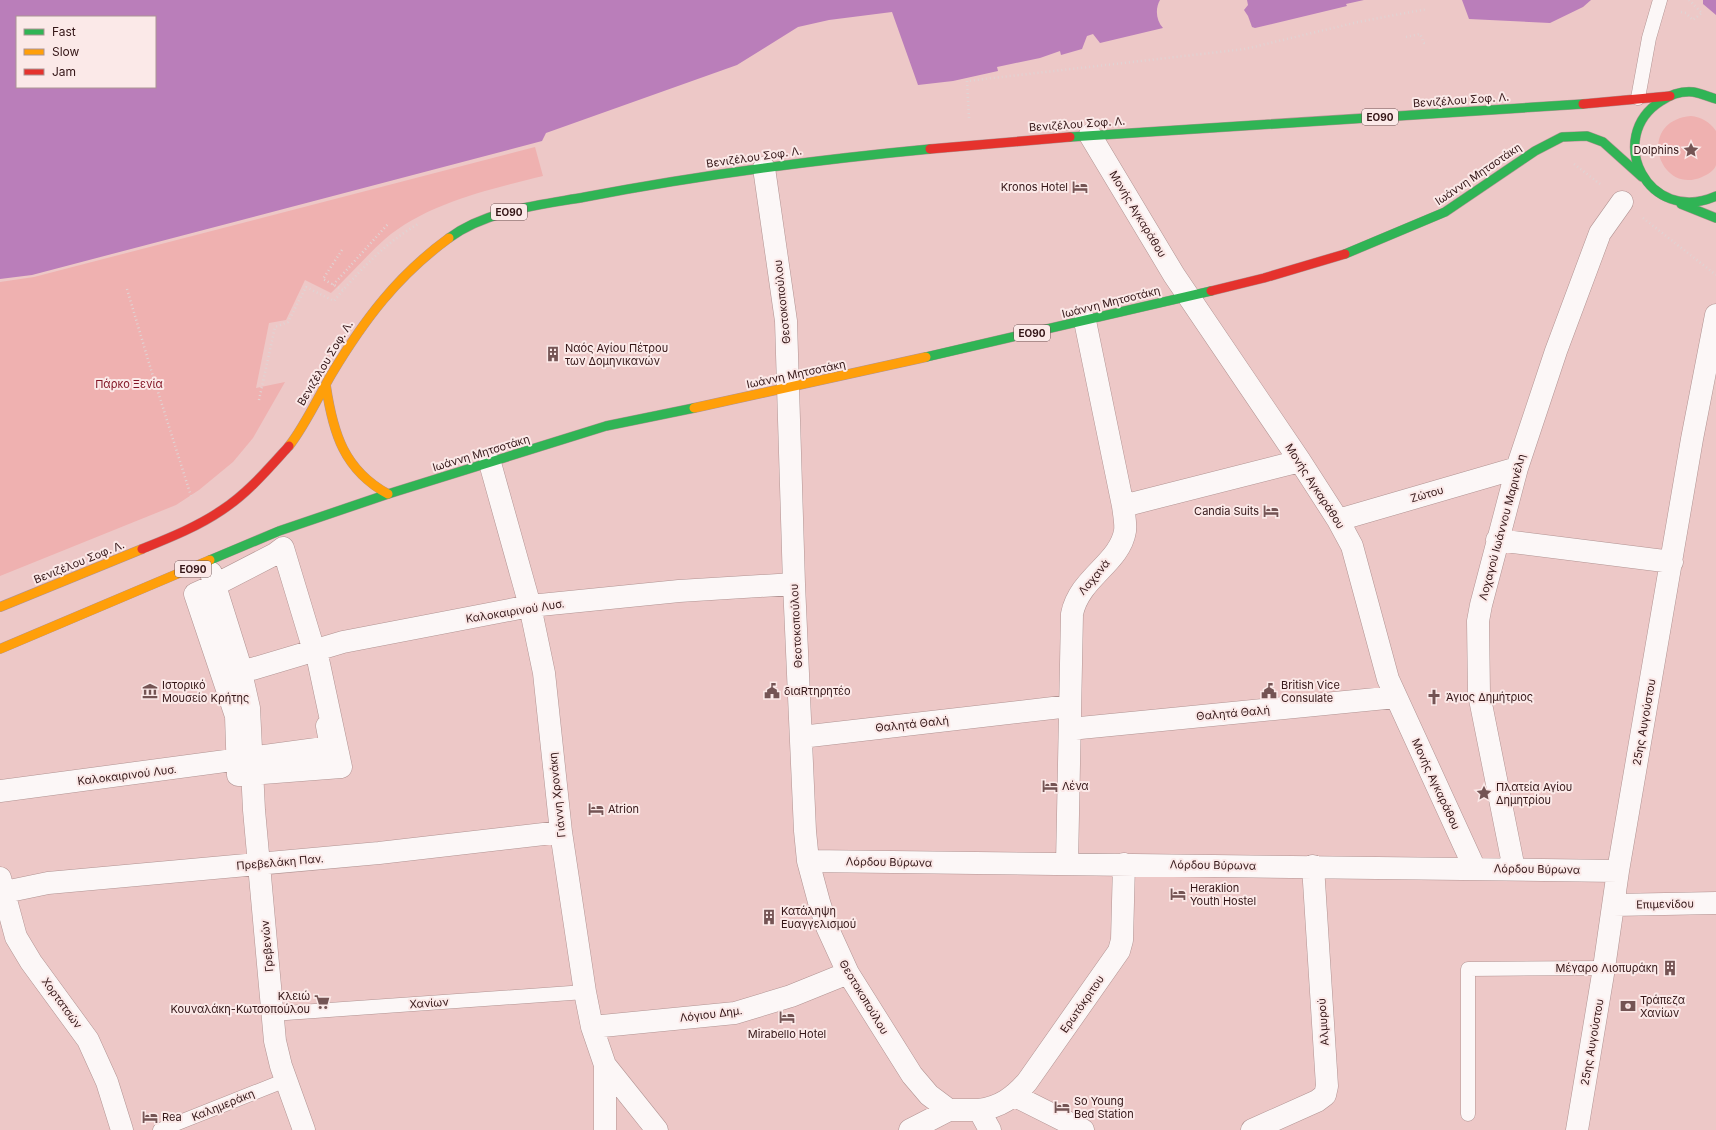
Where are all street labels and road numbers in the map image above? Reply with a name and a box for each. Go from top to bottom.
street label: Βενιζέλου Σοφ. Λ. [1412,90,1510,110]
road number: ΕΟ90 [1362,109,1398,125]
street label: Βενιζέλου Σοφ. Λ. [1028,114,1126,134]
street label: Ιωάννη Μητσοτάκη [1432,140,1524,208]
street label: Βενιζέλου Σοφ. Λ. [705,143,803,171]
street label: Μονής Αγκαράθου [1107,168,1169,260]
road number: ΕΟ90 [491,204,527,220]
street label: Θεοτοκοπούλου [771,259,793,345]
street label: Ιωάννη Μητσοτάκη [1060,283,1162,321]
street label: Βενιζέλου Σοφ. Λ. [294,318,356,408]
road number: ΕΟ90 [1014,325,1050,341]
street label: Ιωάννη Μητσοτάκη [745,357,847,391]
street label: Ιωάννη Μητσοτάκη [431,432,531,474]
street label: Μονής Αγκαράθου [1282,441,1348,531]
street label: Λοχαγού Ιωάννου Μαρινέλη [1476,452,1528,602]
street label: Ζώτου [1409,483,1445,505]
street label: Βενιζέλου Σοφ. Λ. [32,537,126,587]
street label: Λαχανά [1075,556,1113,598]
road number: ΕΟ90 [175,561,211,577]
street label: Θεοτοκοπούλου [787,583,805,669]
street label: Καλοκαιρινού Λυσ. [465,596,565,626]
street label: 25ης Αυγούστου [1629,678,1659,766]
street label: Θαλητά Θαλή [1196,703,1270,723]
street label: Θαλητά Θαλή [875,713,949,735]
street label: Μονής Αγκαράθου [1409,736,1463,832]
street label: Γιάννη Χρονάκη [546,752,568,838]
street label: Καλοκαιρινού Λυσ. [77,762,177,788]
street label: Πρεβελάκη Παν. [236,851,324,873]
street label: Λόρδου Βύρωνα [846,854,932,870]
street label: Λόρδου Βύρωνα [1170,857,1256,873]
street label: Λόρδου Βύρωνα [1494,861,1580,877]
street label: Επιμενίδου [1636,896,1694,912]
street label: Γρεβενών [258,919,276,972]
street label: Θεοτοκοπούλου [836,957,892,1037]
street label: Ερωτόκριτου [1057,972,1107,1036]
street label: Χορτατσών [39,975,86,1032]
street label: Χανίων [409,995,450,1011]
street label: Αλμυρού [1314,998,1332,1046]
street label: 25ης Αυγούστου [1577,998,1607,1086]
street label: Λόγιου Δημ. [679,1003,743,1025]
street label: Καλημεράκη [190,1086,256,1124]

